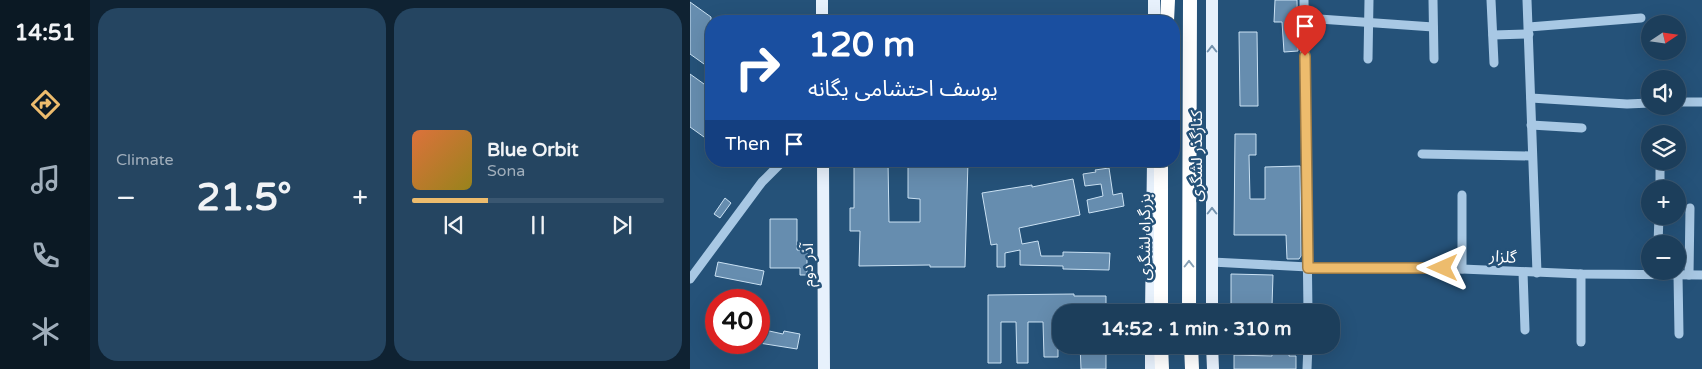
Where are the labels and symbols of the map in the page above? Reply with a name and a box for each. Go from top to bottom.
pin [1284,5,1326,56]
north arrow [1641,15,1686,60]
one-way arrow [1207,45,1217,52]
street label: کنارگذر لشگری [1187,110,1207,202]
street label: بزرگراه لشگری [1135,193,1155,281]
one-way arrow [1207,207,1217,215]
position arrow [1416,241,1468,293]
street label: آذر دوم [798,242,820,287]
street label: گلزار [1488,246,1518,268]
one-way arrow [1184,260,1194,268]
speed limit sign: 40 [705,289,770,354]

